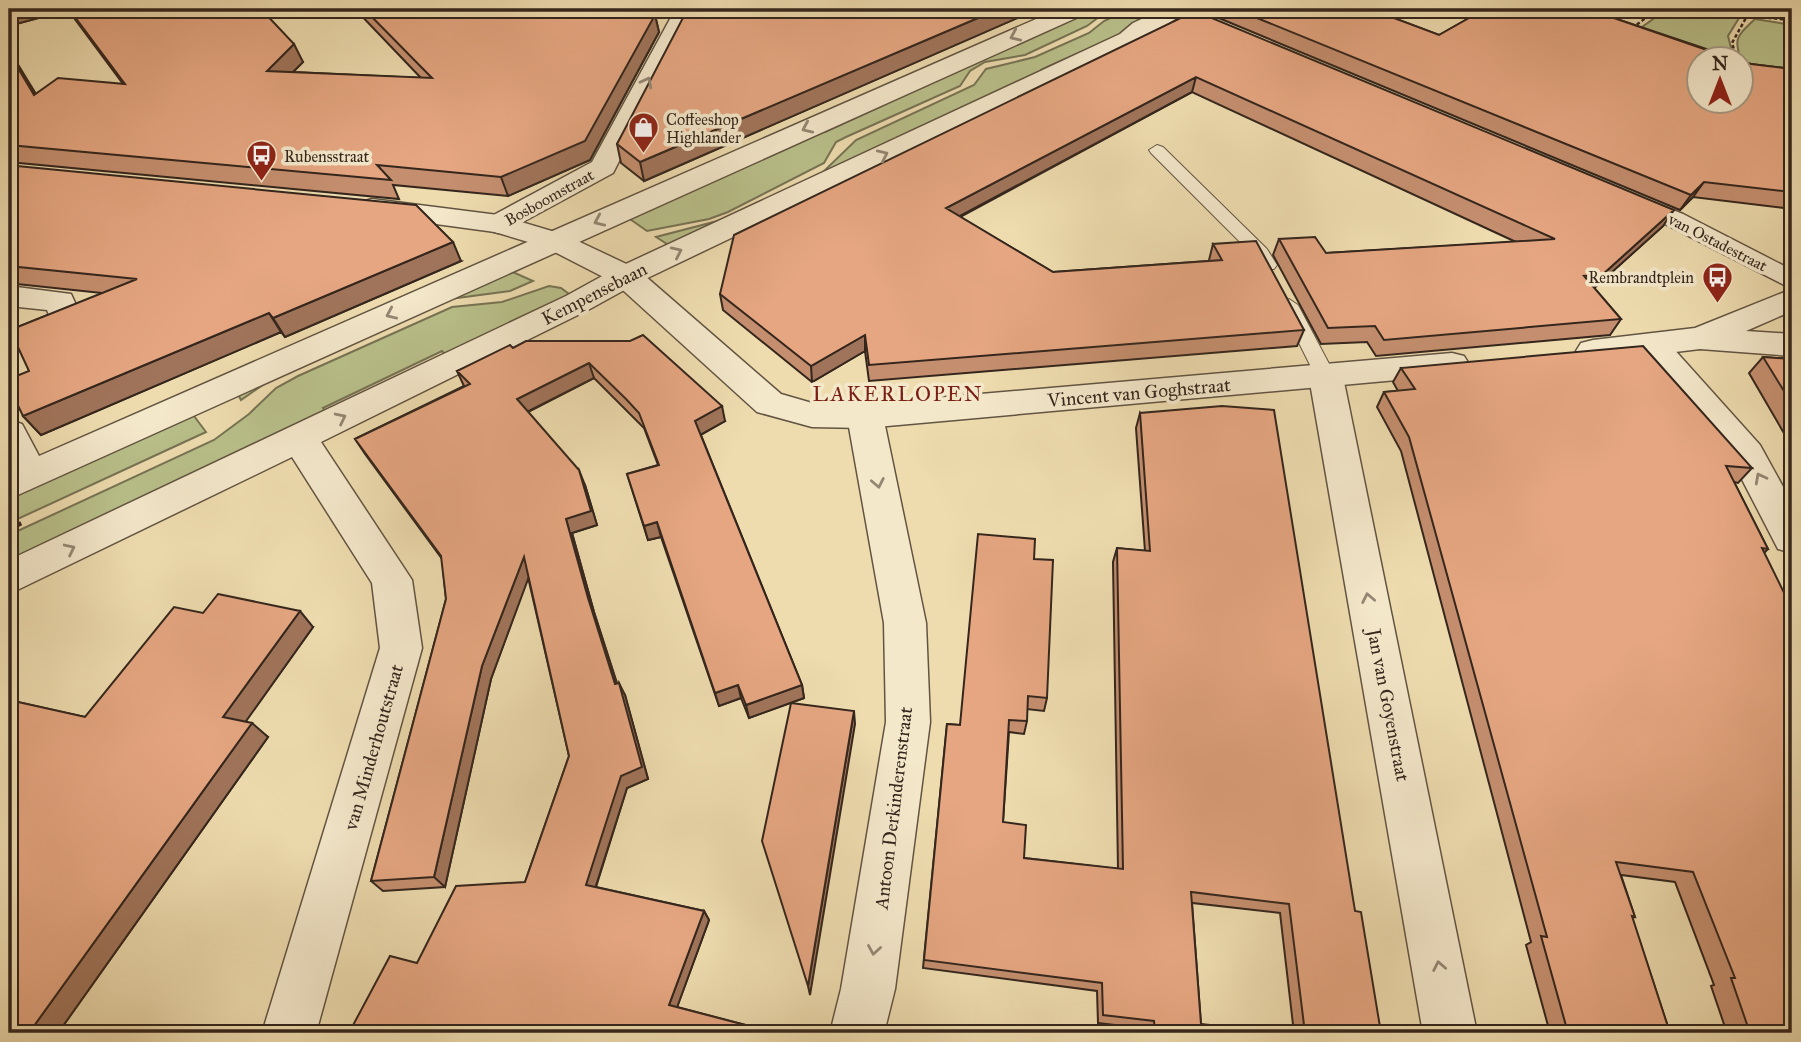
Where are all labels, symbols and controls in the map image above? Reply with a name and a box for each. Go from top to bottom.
one-way arrow [1010,28,1022,42]
north arrow [1686,46,1756,116]
text: N [1712,52,1728,75]
one-way arrow [639,77,653,89]
place label: Coffeeshop Highlander [666,110,741,148]
shop icon: Coffeeshop Highlander [626,111,660,155]
one-way arrow [802,120,814,134]
bus stop icon: Rubensstraat [244,139,278,183]
place label: Rubensstraat [284,147,370,166]
one-way arrow [876,149,888,163]
street label: Bosboomstraat [501,165,597,230]
street label: van Ostadestraat [1664,209,1771,276]
one-way arrow [594,213,606,227]
one-way arrow [670,246,682,260]
street label: Kempensebaan [538,257,651,330]
bus stop icon: Rembrandtplein [1700,260,1734,304]
place label: Rembrandtplein [1588,268,1694,287]
one-way arrow [386,306,399,320]
street label: Vincent van Goghstraat [1046,373,1232,413]
district label: LAKERLOPEN [812,381,984,407]
one-way arrow [334,412,346,426]
one-way arrow [1755,473,1768,485]
one-way arrow [870,477,885,489]
one-way arrow [63,543,75,557]
one-way arrow [1362,592,1377,604]
street label: Jan van Goyenstraat [1361,625,1415,784]
street label: van Minderhoutstraat [339,661,408,834]
street label: Antoon Derkinderenstraat [870,705,917,912]
one-way arrow [867,944,882,956]
one-way arrow [1432,960,1447,972]

